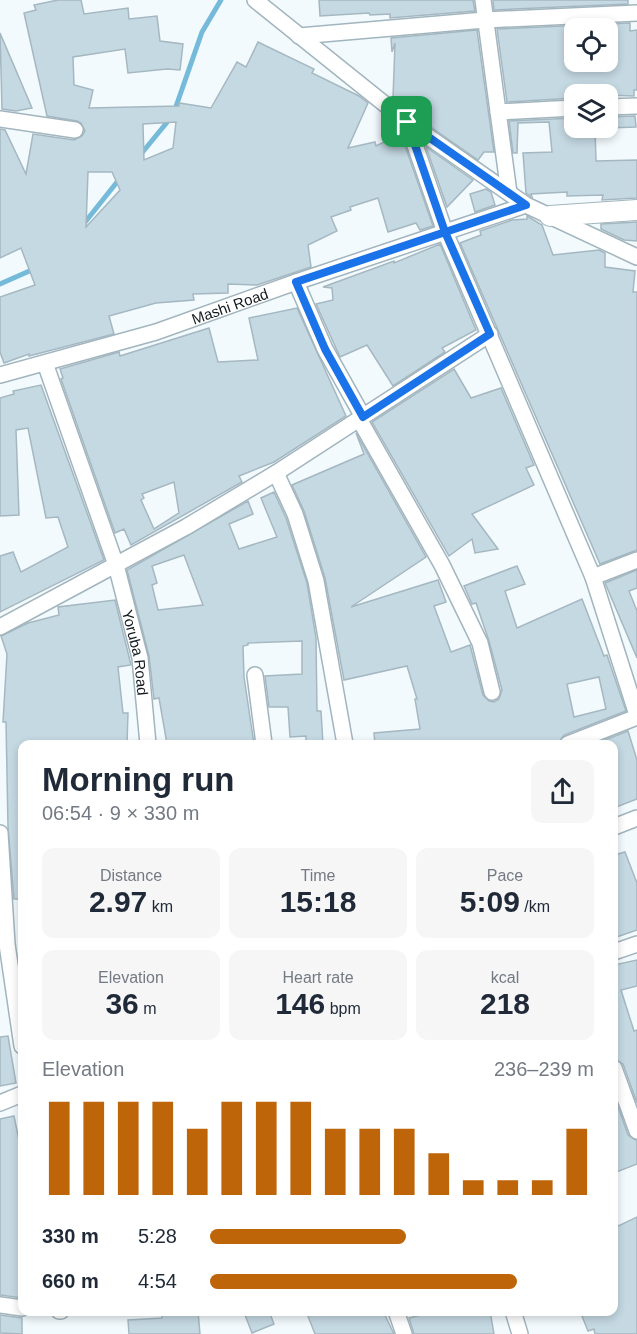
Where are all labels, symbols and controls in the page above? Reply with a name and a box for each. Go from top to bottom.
map controls [564,18,618,138]
button: locate [564,18,618,72]
button: layers [564,84,618,138]
pin [381,96,432,147]
icon: arrive [390,105,423,138]
street label: Mashi Road [189,284,270,327]
street label: Yoruba Road [119,608,152,696]
button: share [531,760,594,823]
text: Morning run [42,761,234,798]
text: 06:54 · 9 × 330 m [42,802,199,824]
text: Distance [100,867,162,884]
text: Time [301,867,335,884]
text: Pace [487,867,523,884]
text: 2.97 [89,885,147,918]
text: 15:18 [280,885,356,918]
text: 5:09 [460,885,520,918]
text: km [147,898,173,915]
text: /km [520,898,550,915]
text: Elevation [98,969,164,986]
text: Heart rate [282,969,354,986]
text: kcal [491,969,519,986]
text: 36 [105,987,139,1020]
text: 146 [275,987,325,1020]
text: 218 [480,987,530,1020]
text: m [139,1000,157,1017]
text: bpm [325,1000,361,1017]
text: Elevation [42,1058,124,1080]
text: 236–239 m [494,1058,594,1080]
text: 330 m [42,1225,99,1247]
text: 5:28 [138,1225,177,1247]
text: 660 m [42,1270,99,1292]
text: 4:54 [138,1270,177,1292]

